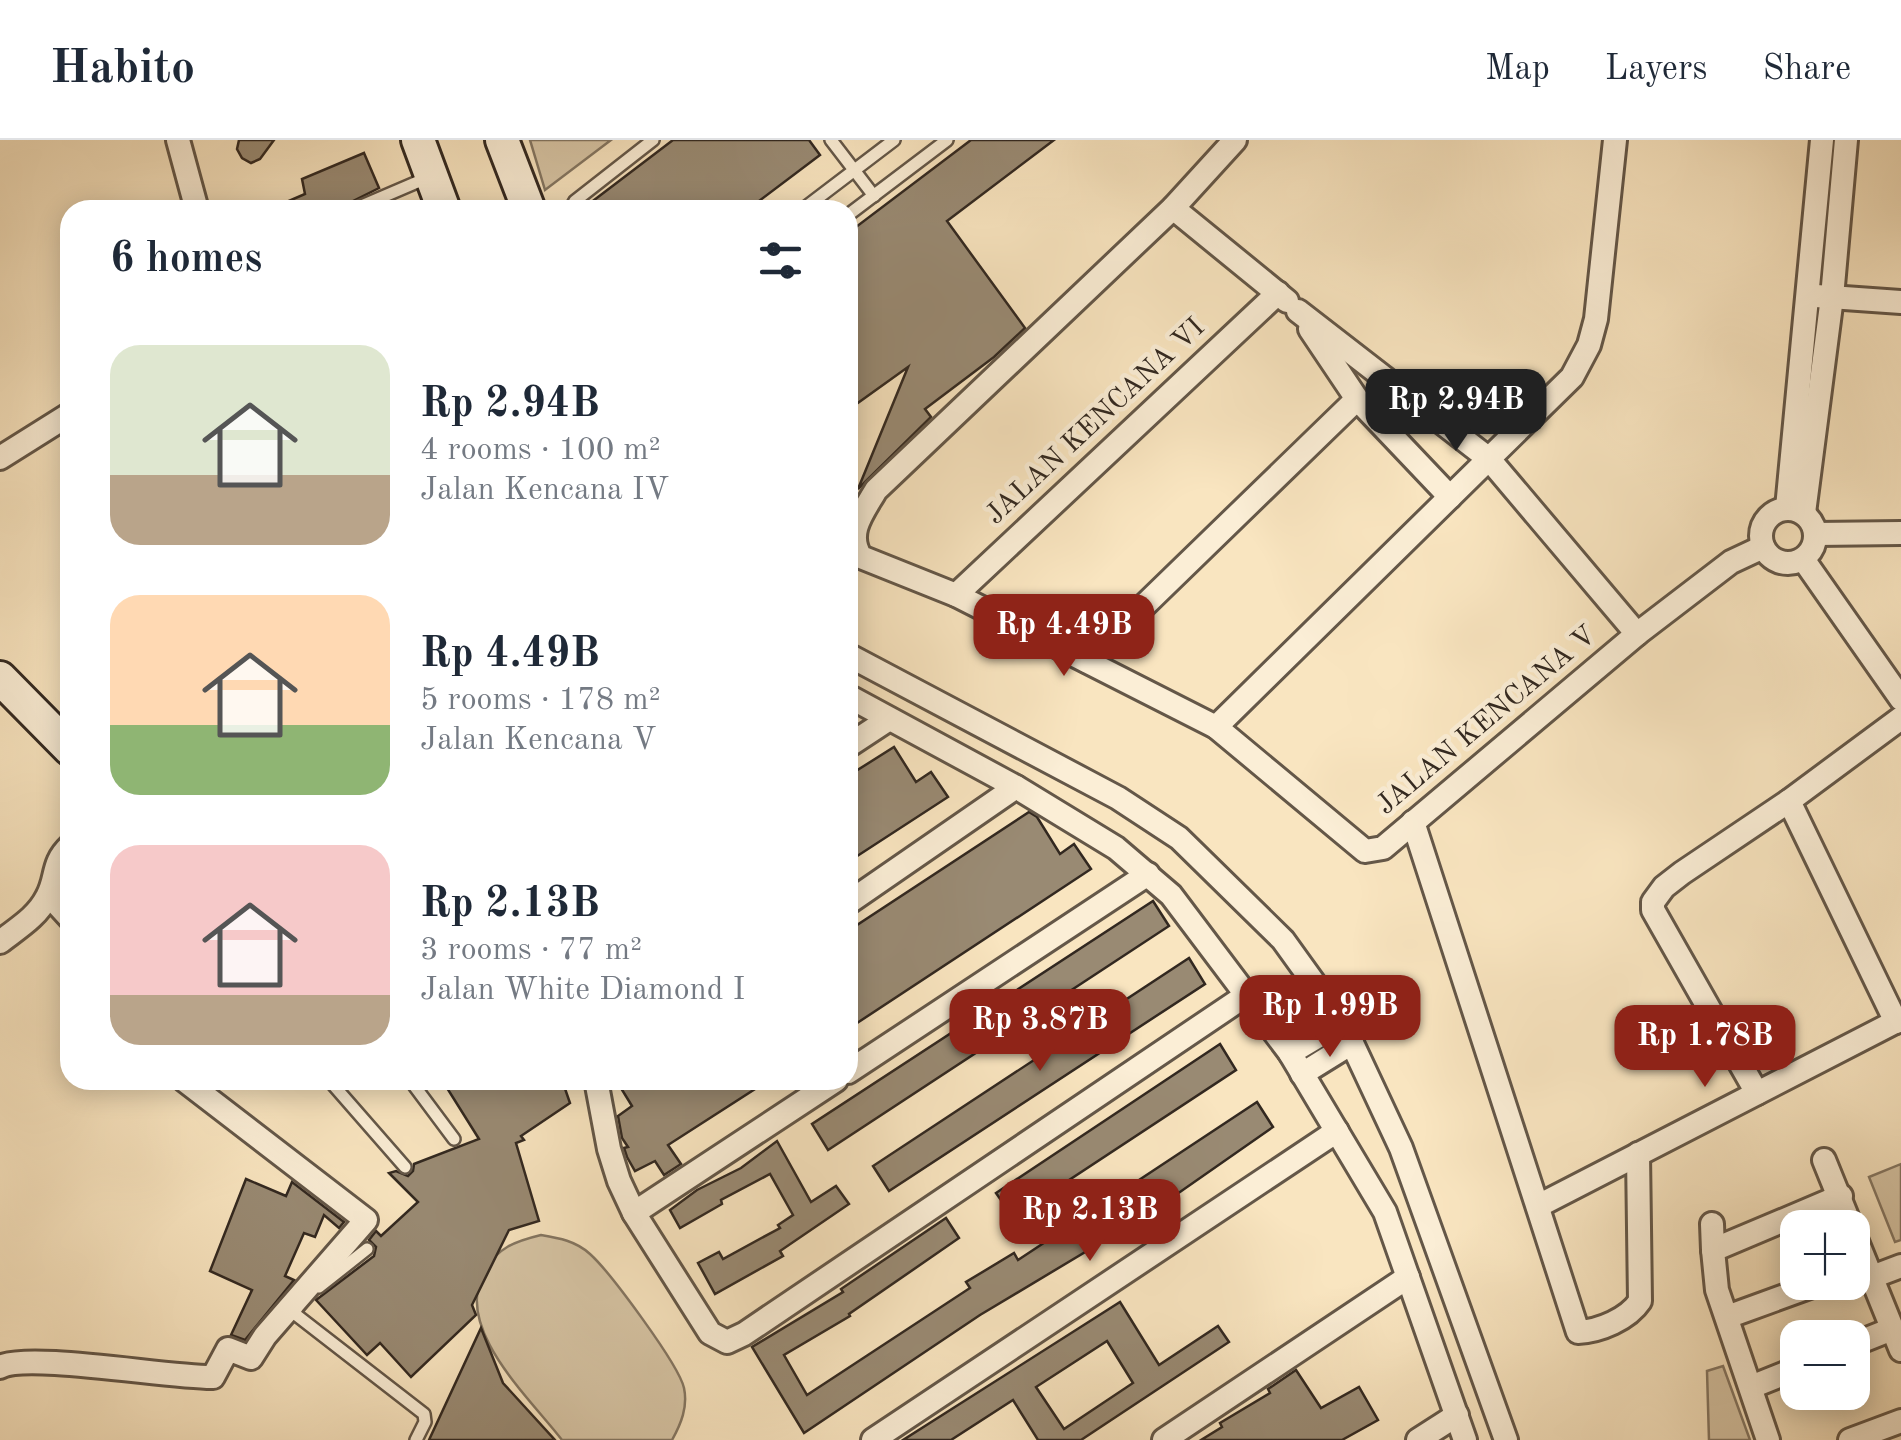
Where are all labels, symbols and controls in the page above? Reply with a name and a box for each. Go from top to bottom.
text: Habito [50,45,195,93]
text: Map [1485,52,1550,87]
text: Layers [1605,52,1708,87]
text: Share [1763,52,1851,87]
icon: filters [753,233,808,288]
text: 6 homes [110,239,262,281]
street label: JALAN KENCANA VI [981,314,1211,530]
pin: Rp 2.94B [1353,369,1559,454]
text: Rp 2.94B [420,384,600,426]
icon: home [190,385,310,505]
text: Rp 2.94B [1387,385,1525,417]
text: 4 rooms · 100 m² [420,435,661,467]
text: Jalan Kencana IV [420,475,669,507]
pin: Rp 4.49B [961,594,1167,679]
text: Rp 4.49B [995,610,1133,642]
street label: JALAN KENCANA V [1372,621,1602,821]
text: Rp 4.49B [420,634,600,676]
icon: home [190,635,310,755]
text: 5 rooms · 178 m² [420,685,661,717]
text: Jalan Kencana V [420,725,656,757]
text: Rp 2.13B [420,884,600,926]
icon: home [190,885,310,1005]
text: 3 rooms · 77 m² [420,935,642,967]
text: Jalan White Diamond I [420,975,745,1007]
pin: Rp 1.99B [1227,975,1433,1060]
pin: Rp 3.87B [937,989,1143,1074]
text: Rp 1.99B [1261,991,1399,1023]
text: Rp 3.87B [971,1005,1109,1037]
pin: Rp 1.78B [1602,1005,1808,1090]
text: Rp 1.78B [1636,1021,1774,1053]
pin: Rp 2.13B [987,1179,1193,1264]
text: Rp 2.13B [1021,1195,1159,1227]
map controls [1780,1210,1870,1410]
button: + [1780,1210,1870,1300]
button: − [1780,1320,1870,1410]

